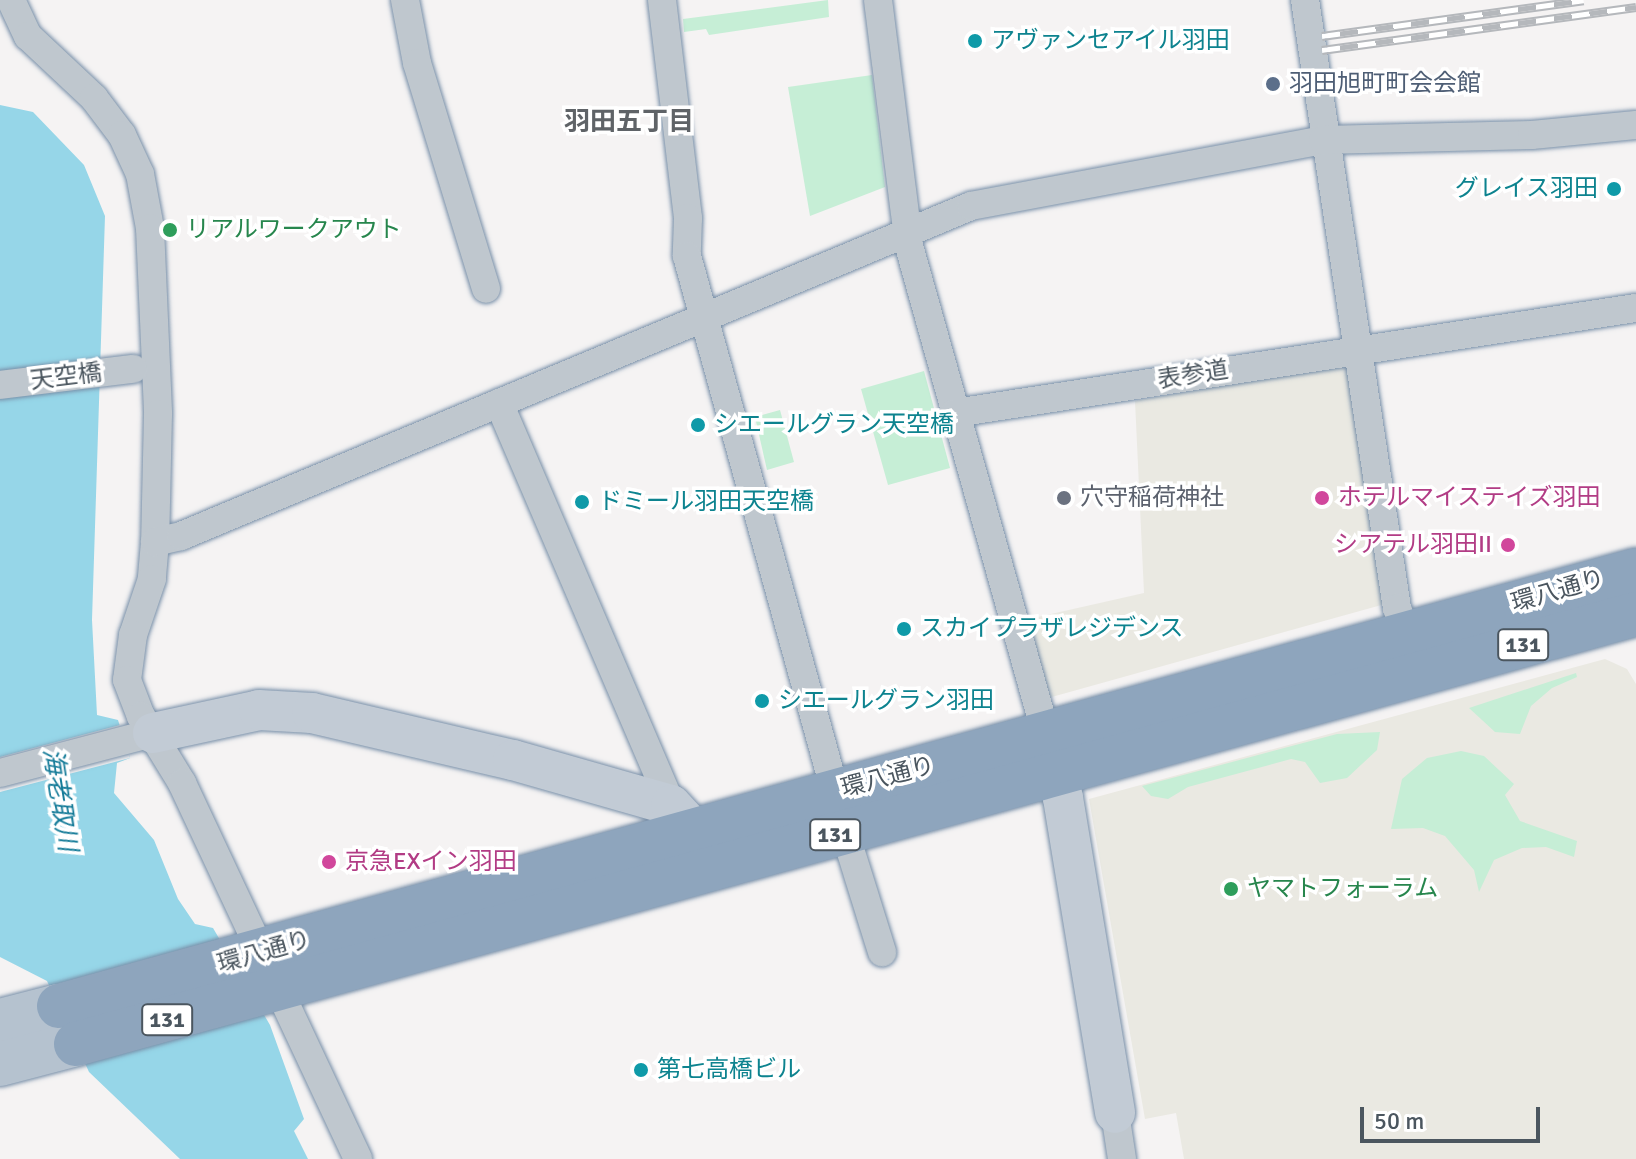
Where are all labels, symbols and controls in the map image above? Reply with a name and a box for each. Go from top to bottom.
place label: アヴァンセアイル羽田 [991,27,1231,55]
marker: アヴァンセアイル羽田 [966,32,984,50]
place label: 羽田旭町町会会館 [1289,70,1481,98]
marker: 羽田旭町町会会館 [1264,75,1282,93]
district label: 羽田五丁目 [564,107,694,139]
place label: グレイス羽田 [1454,175,1598,203]
marker: グレイス羽田 [1605,180,1623,198]
place label: リアルワークアウト [186,216,402,244]
marker: リアルワークアウト [161,221,179,239]
street label: 表参道 [1155,355,1231,395]
street label: 天空橋 [29,358,103,396]
place label: シエールグラン天空橋 [714,411,954,439]
marker: シエールグラン天空橋 [689,416,707,434]
place label: 穴守稲荷神社 [1080,484,1224,512]
place label: ホテルマイステイズ羽田 [1338,484,1602,512]
place label: ドミール羽田天空橋 [598,488,814,516]
marker: 穴守稲荷神社 [1055,489,1073,507]
marker: ホテルマイステイズ羽田 [1313,489,1331,507]
marker: ドミール羽田天空橋 [573,493,591,511]
place label: シアテル羽田II [1334,531,1492,559]
marker: シアテル羽田II [1499,536,1517,554]
street label: 環八通り [1508,564,1608,618]
place label: スカイプラザレジデンス [920,615,1184,643]
marker: スカイプラザレジデンス [895,620,913,638]
road number: 131 [1497,627,1549,663]
place label: シエールグラン羽田 [778,687,994,715]
marker: シエールグラン羽田 [753,692,771,710]
water label: 海老取川 [35,746,83,854]
street label: 環八通り [838,751,938,803]
road number: 131 [809,817,861,853]
place label: 京急EXイン羽田 [345,848,517,876]
marker: 京急EXイン羽田 [320,853,338,871]
place label: ヤマトフォーラム [1247,875,1439,903]
marker: ヤマトフォーラム [1222,880,1240,898]
street label: 環八通り [214,925,314,979]
road number: 131 [141,1002,193,1038]
place label: 第七高橋ビル [657,1056,801,1084]
marker: 第七高橋ビル [632,1061,650,1079]
scale bar [1364,1091,1544,1141]
text: 50 m [1374,1106,1424,1136]

